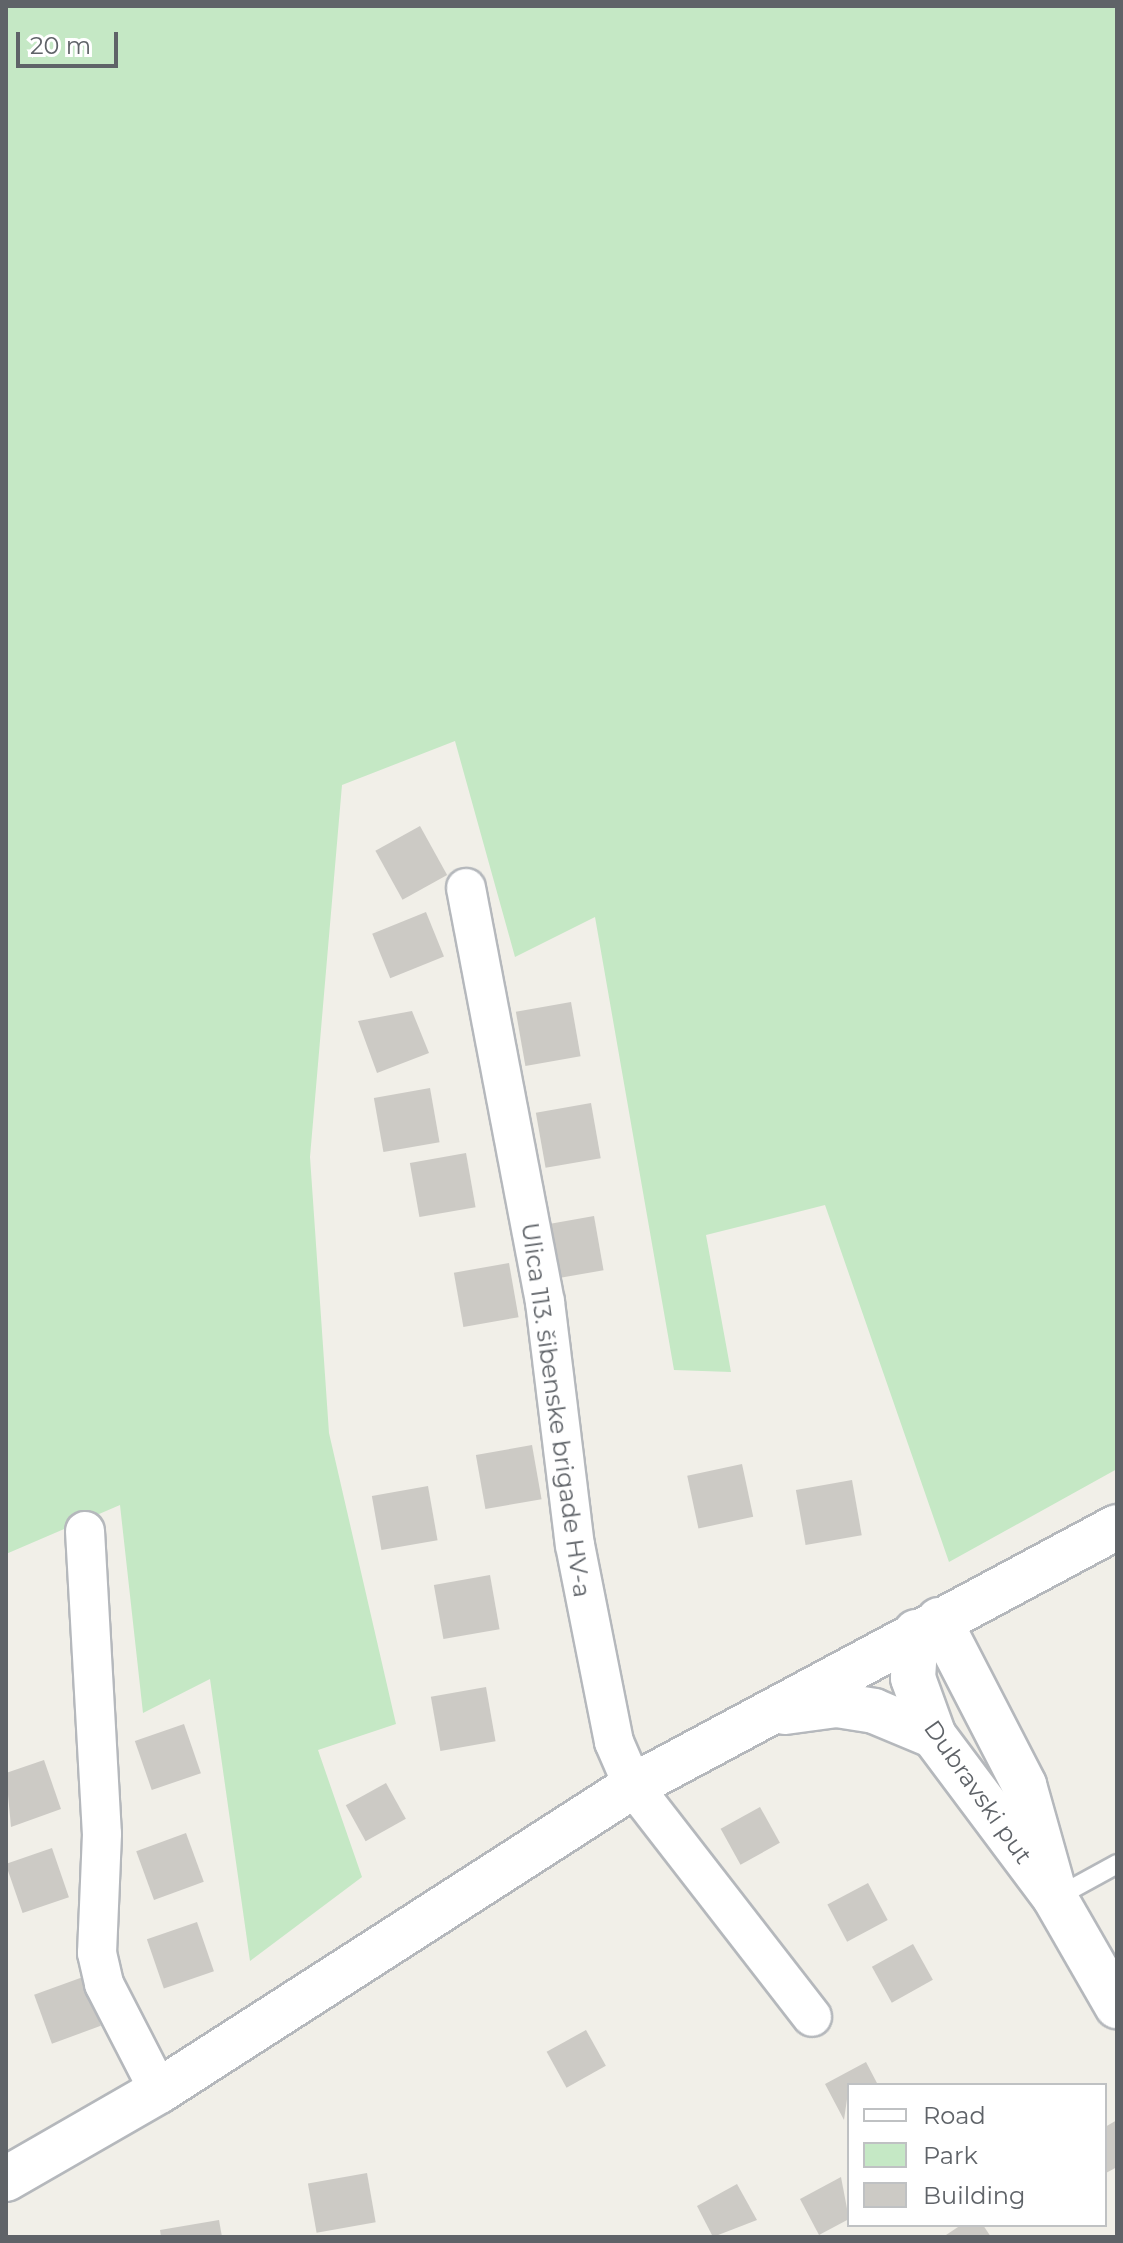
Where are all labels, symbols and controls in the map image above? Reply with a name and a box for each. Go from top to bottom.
scale bar [20,16,122,66]
text: 20 m [30,31,91,60]
street label: Ulica 113. šibenske brigade HV-a [515,1221,597,1599]
street label: Dubravski put [918,1715,1038,1869]
legend [847,2083,1107,2227]
text: Road [923,2101,986,2130]
text: Park [923,2141,978,2170]
text: Building [923,2181,1026,2210]

